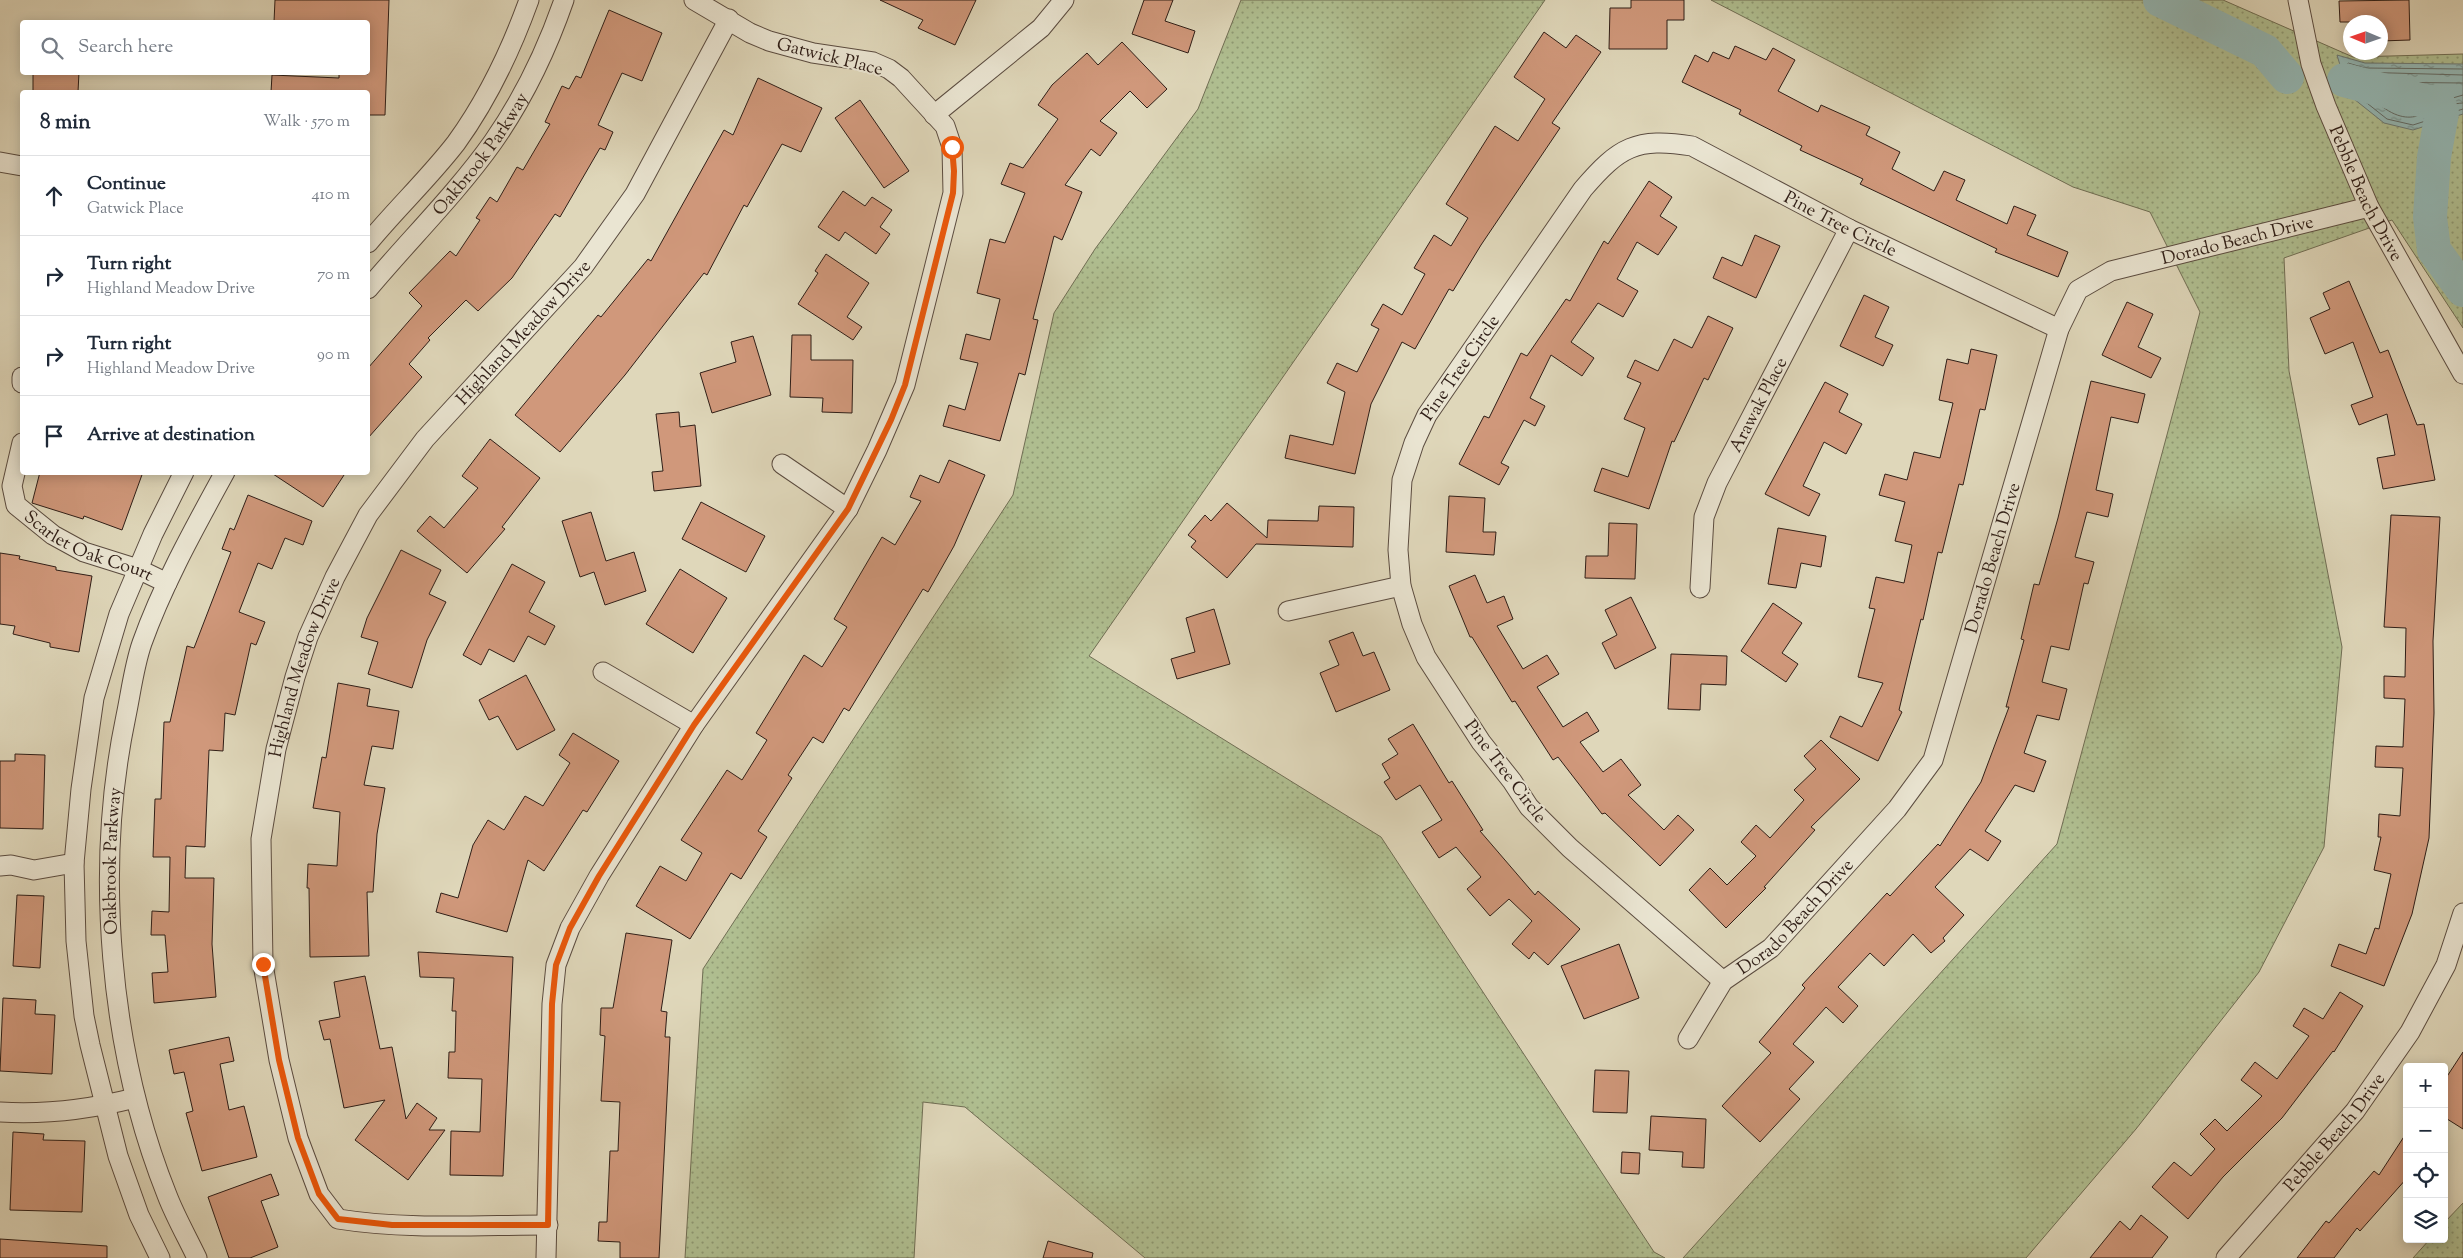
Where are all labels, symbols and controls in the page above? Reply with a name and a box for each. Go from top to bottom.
north arrow [2343,15,2388,60]
search box [20,20,370,75]
street label: Gatwick Place [774,32,886,84]
icon: search [38,34,66,62]
text: Search here [78,34,173,61]
street label: Oakbrook Parkway [427,88,536,222]
text: 8 min [40,108,91,138]
text: Walk · 570 m [263,111,350,134]
street label: Pebble Beach Drive [2321,122,2408,267]
route start [941,136,964,159]
text: Continue [87,171,166,198]
icon: ahead [40,182,68,210]
text: 410 m [312,184,350,207]
street label: Pine Tree Circle [1779,186,1901,265]
text: Gatwick Place [87,198,184,221]
street label: Dorado Beach Drive [2159,210,2317,273]
text: Turn right [87,251,171,278]
street label: Highland Meadow Drive [451,256,599,412]
icon: right [40,262,68,290]
text: 70 m [317,264,350,287]
text: Highland Meadow Drive [87,278,255,301]
street label: Pine Tree Circle [1416,310,1507,427]
text: Turn right [87,331,171,358]
icon: right [40,342,68,370]
text: 90 m [317,344,350,367]
street label: Arawak Place [1724,353,1795,458]
text: Highland Meadow Drive [87,358,255,381]
icon: arrive [40,422,68,450]
text: Arrive at destination [87,422,255,449]
street label: Dorado Beach Drive [1960,480,2028,637]
street label: Scarlet Oak Court [17,505,157,589]
street label: Highland Meadow Drive [264,574,348,759]
street label: Pine Tree Circle [1457,715,1552,829]
street label: Oakbrook Parkway [98,786,130,935]
street label: Dorado Beach Drive [1733,854,1861,983]
route end [252,953,275,976]
map controls [2403,1063,2448,1243]
button: + [2403,1063,2448,1108]
street label: Pebble Beach Drive [2279,1068,2393,1199]
button: − [2403,1108,2448,1153]
button: locate [2403,1153,2448,1198]
button: layers [2403,1198,2448,1243]

